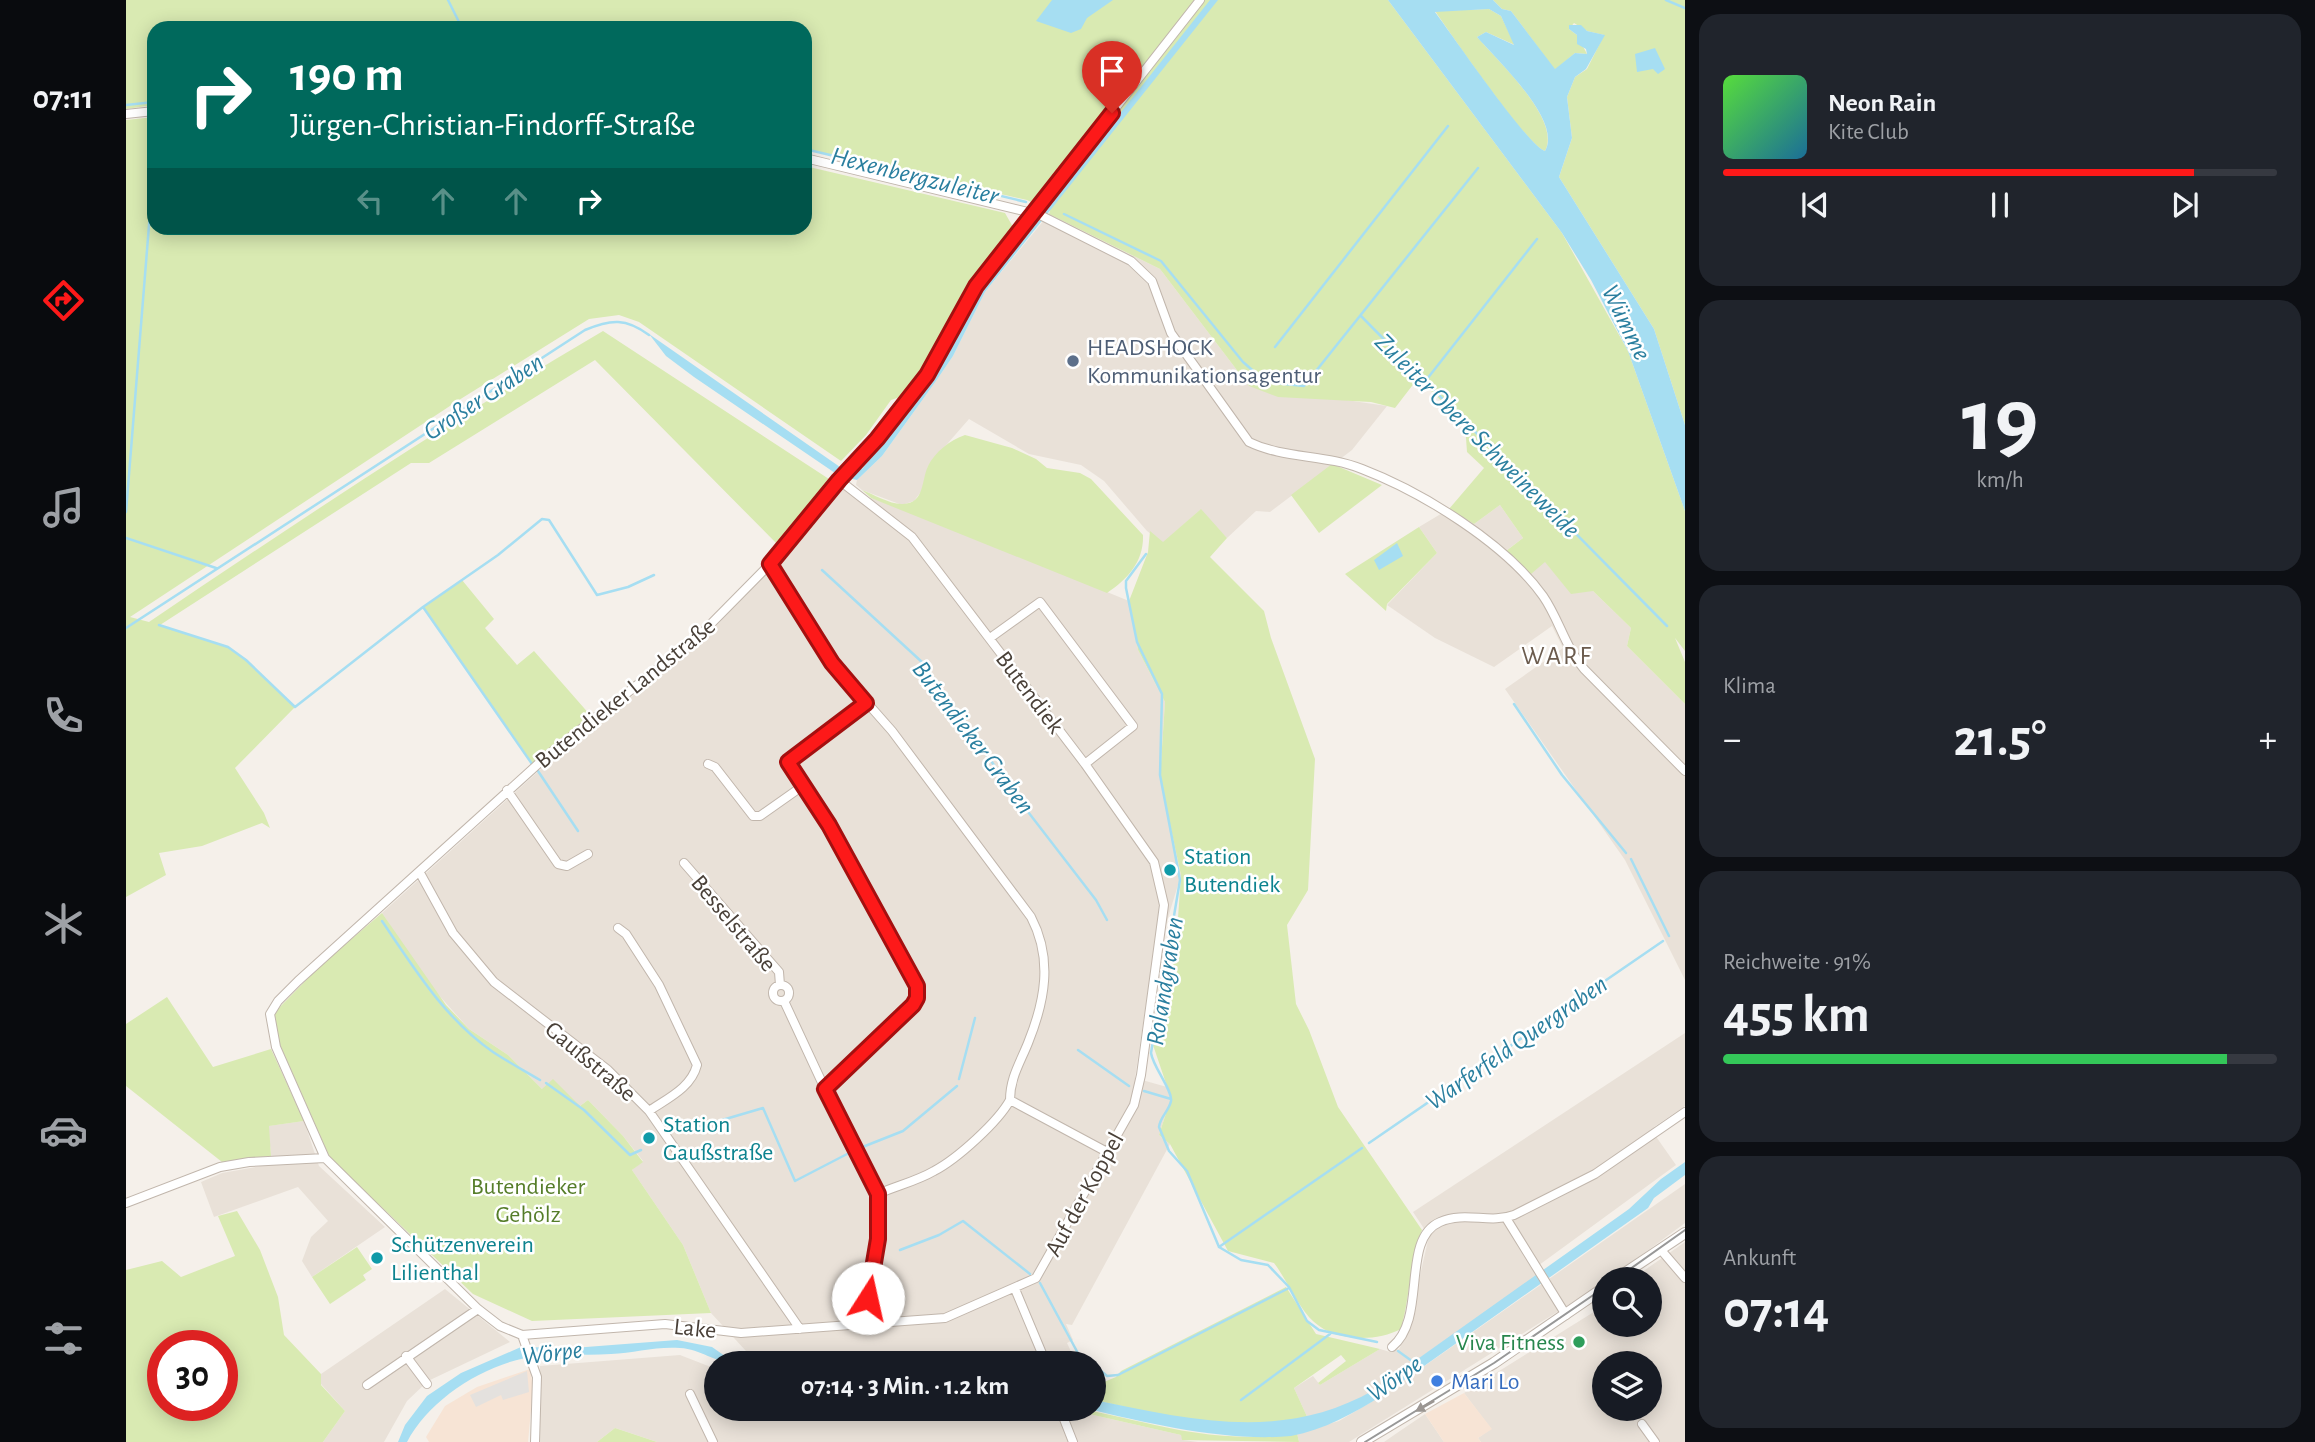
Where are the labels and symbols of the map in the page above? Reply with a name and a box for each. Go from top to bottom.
pin [1082,41,1142,113]
water label: Hexenbergzuleiter [828,143,1003,210]
water label: Wümme [1597,281,1655,364]
water label: Zuleiter Obere Schweineweide [1370,329,1585,543]
place label: HEADSHOCK Kommunikationsagentur [1087,336,1321,388]
water label: Großer Graben [419,349,548,445]
marker: HEADSHOCK Kommunikationsagentur [1065,353,1081,369]
street label: Butendieker Landstraße [531,614,720,773]
district label: WARF [1521,643,1593,669]
street label: Butendiek [991,647,1068,738]
water label: Butendieker Graben [907,656,1039,819]
place label: Station Butendiek [1184,845,1280,897]
marker: Station Butendiek [1162,862,1178,878]
street label: Besselstraße [686,871,780,977]
water label: Rolandgraben [1142,915,1188,1047]
water label: Warferfeld Quergraben [1421,971,1612,1115]
street label: Gaußstraße [540,1017,640,1106]
place label: Station Gaußstraße [663,1113,773,1165]
street label: Auf der Koppel [1041,1128,1129,1260]
marker: Station Gaußstraße [641,1130,657,1146]
park label: Butendieker Gehölz [471,1175,586,1227]
place label: Schützenverein Lilienthal [391,1233,534,1285]
marker: Schützenverein Lilienthal [369,1250,385,1266]
position arrow [831,1261,905,1335]
street label: Lake [672,1315,717,1343]
speed limit sign: 30 [147,1330,238,1421]
place label: Viva Fitness [1456,1331,1565,1355]
marker: Viva Fitness [1571,1334,1587,1350]
water label: Wörpe [520,1336,584,1370]
water label: Wörpe [1362,1351,1427,1407]
place label: Mari Lo [1451,1370,1520,1394]
marker: Mari Lo [1429,1373,1445,1389]
one-way arrow [1416,1400,1435,1412]

